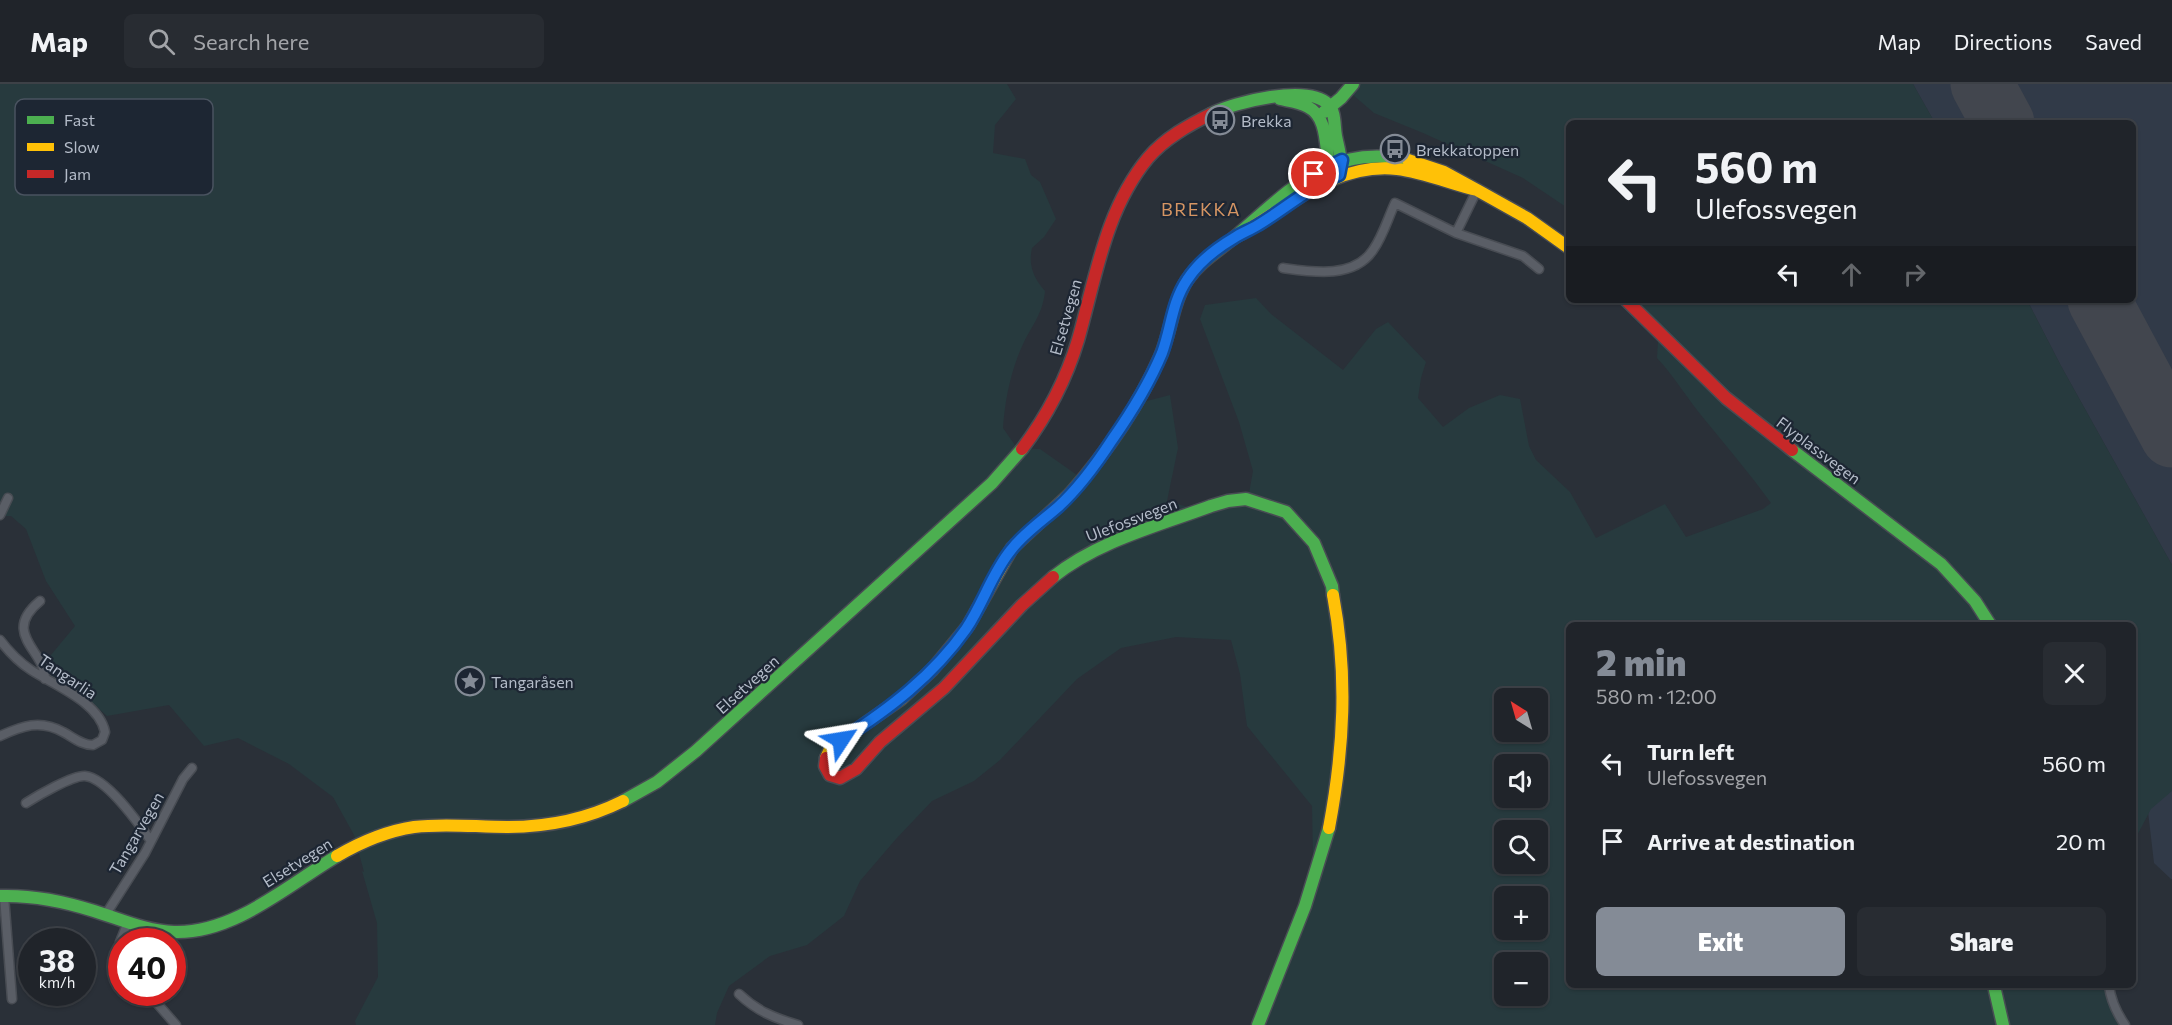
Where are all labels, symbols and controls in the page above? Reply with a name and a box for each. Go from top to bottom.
search box [124,14,544,68]
text: Map [30,24,88,58]
icon: search [145,25,178,58]
text: Search here [193,28,309,55]
text: Map [1878,29,1921,54]
text: Directions [1954,29,2052,54]
text: Saved [2085,29,2142,54]
legend [15,99,213,195]
bus stop icon: Brekka [1204,104,1236,136]
text: Fast [64,110,95,129]
place label: Brekka [1241,111,1292,130]
bus stop icon: Brekkatoppen [1379,133,1411,165]
text: Slow [64,137,100,156]
place label: Brekkatoppen [1416,140,1519,159]
text: 560 m [1695,140,1818,192]
icon: left [1596,144,1674,222]
pin [1288,148,1339,199]
icon: arrive [1297,157,1330,190]
text: Jam [64,164,91,183]
text: Ulefossvegen [1695,192,1857,225]
district label: BREKKA [1161,198,1241,220]
icon: left [1772,258,1805,291]
icon: ahead [1835,258,1868,291]
icon: right [1898,258,1931,291]
street label: Elsetvegen [1045,277,1085,357]
street label: Flyplassvegen [1773,412,1865,488]
street label: Ulefossvegen [1083,493,1179,545]
text: 2 min [1596,639,1686,683]
button: close [2043,642,2106,705]
street label: Tangarlia [35,650,101,702]
street label: Elsetvegen [712,651,782,717]
place icon: Tangaråsen [454,665,486,697]
place label: Tangaråsen [491,672,574,691]
text: 580 m · 12:00 [1596,684,1717,708]
north arrow [1494,688,1548,742]
map controls [1494,688,1548,1006]
position arrow [809,708,873,772]
text: Turn left [1647,738,1734,765]
icon: left [1596,747,1629,780]
text: 560 m [2042,750,2106,777]
button: sound [1494,754,1548,808]
text: Ulefossvegen [1647,765,1767,789]
street label: Tangarvegen [105,788,167,878]
button: search [1494,820,1548,874]
icon: arrive [1596,825,1629,858]
text: Arrive at destination [1647,828,1855,855]
text: 20 m [2056,828,2106,855]
street label: Elsetvegen [259,833,335,891]
button: + [1494,886,1548,940]
button: Exit [1596,907,1845,976]
button: Share [1857,907,2106,976]
speed limit sign: 40 [108,928,186,1006]
text: 38 [39,941,75,978]
button: − [1494,952,1548,1006]
text: km/h [39,973,75,991]

